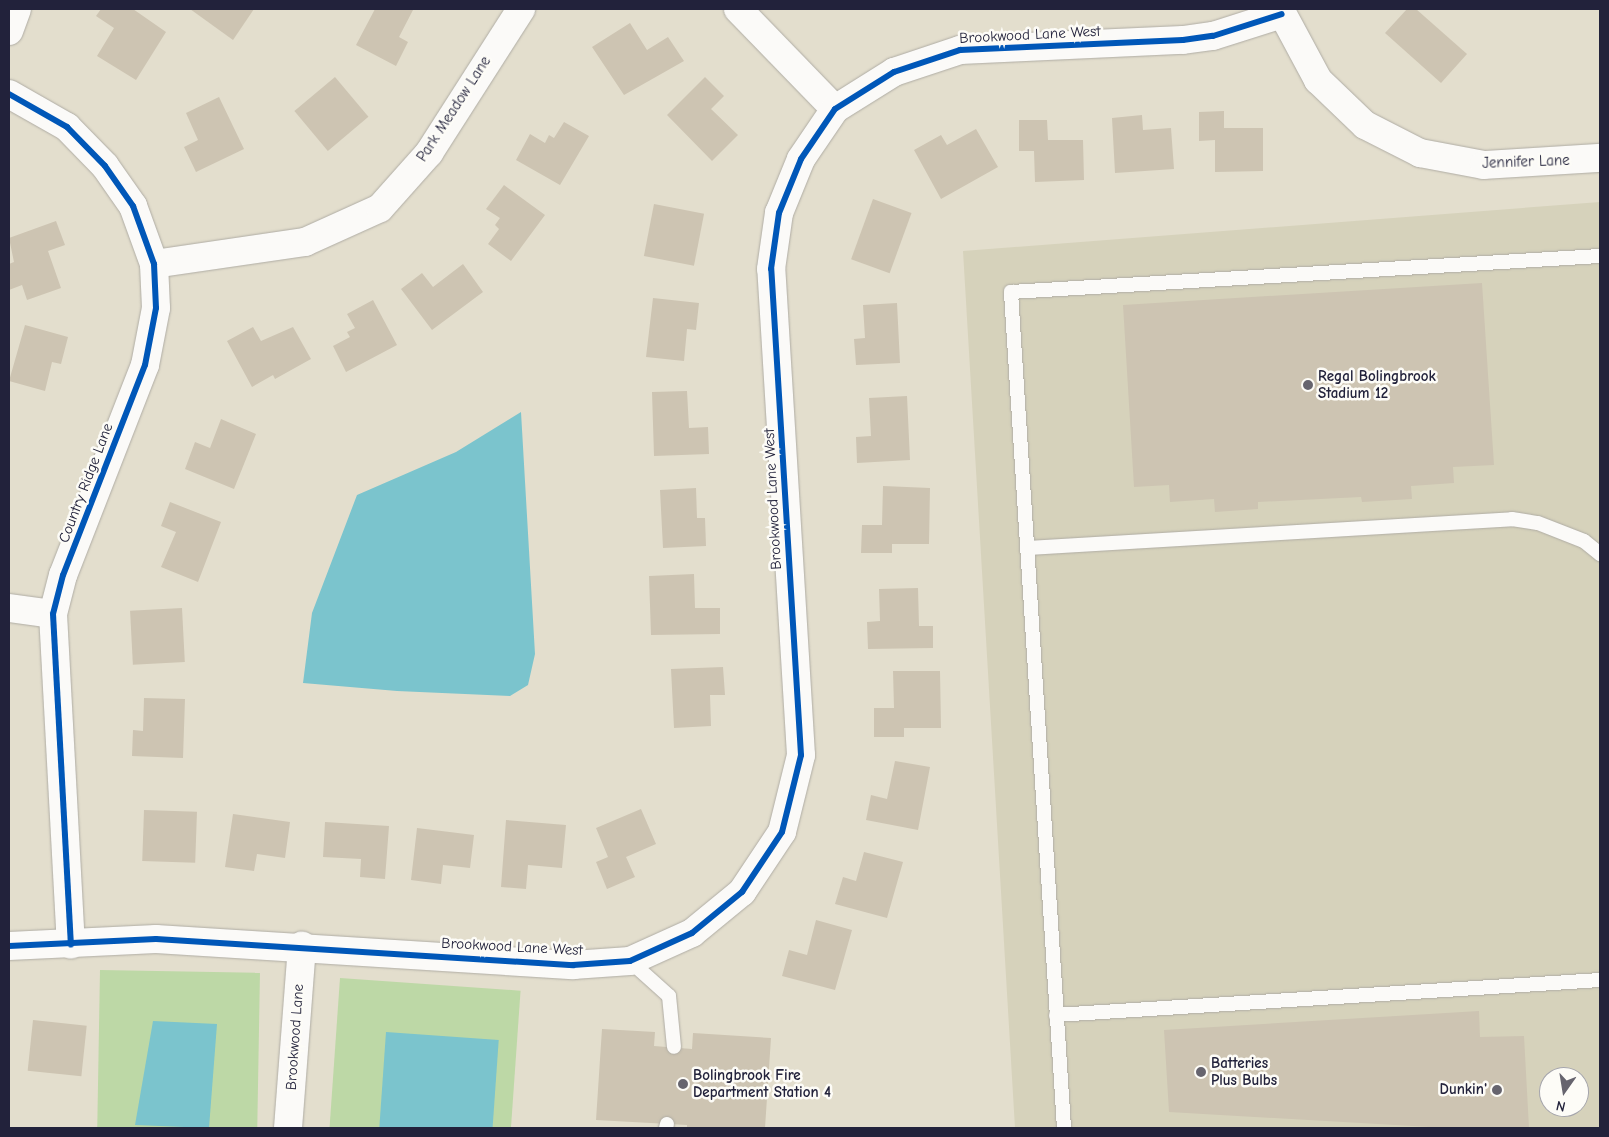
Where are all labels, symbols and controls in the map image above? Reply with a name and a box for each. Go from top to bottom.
street label: Brookwood Lane West [959,22,1101,48]
street label: Park Meadow Lane [413,53,495,165]
street label: Jennifer Lane [1482,151,1570,173]
place label: Regal Bolingbrook Stadium 12 [1318,367,1436,402]
marker: Regal Bolingbrook Stadium 12 [1302,379,1314,391]
street label: Country Ridge Lane [55,421,117,545]
street label: Brookwood Lane West [760,428,786,570]
street label: Brookwood Lane West [441,934,583,960]
street label: Brookwood Lane [282,983,308,1091]
place label: Batteries Plus Bulbs [1211,1054,1277,1089]
place label: Bolingbrook Fire Department Station 4 [693,1066,831,1101]
marker: Batteries Plus Bulbs [1195,1066,1207,1078]
north arrow [1539,1067,1589,1117]
marker: Bolingbrook Fire Department Station 4 [677,1078,689,1090]
place label: Dunkin' [1440,1081,1487,1099]
marker: Dunkin' [1491,1084,1503,1096]
text: N [1554,1097,1567,1115]

